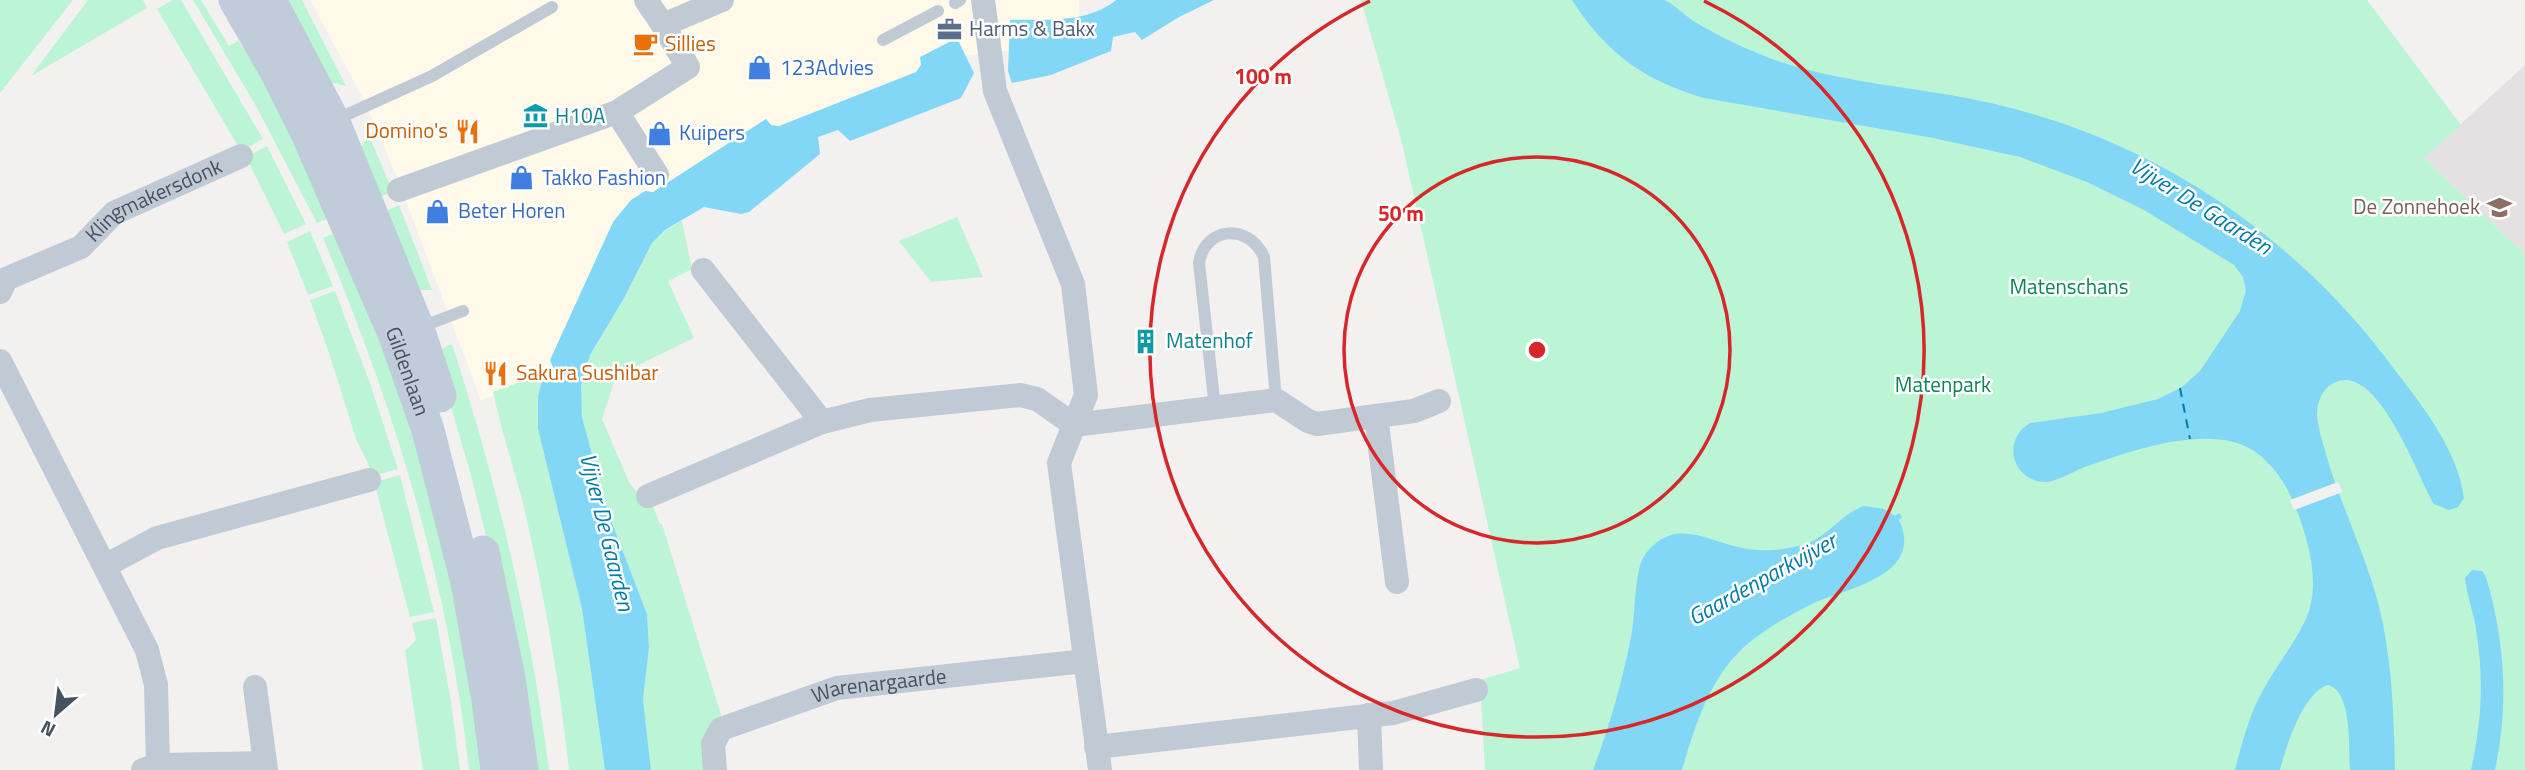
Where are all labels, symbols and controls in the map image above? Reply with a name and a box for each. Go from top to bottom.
place label: Harms & Bakx [969,12,1095,44]
office icon: Harms & Bakx [935,15,963,43]
place label: Sillies [665,27,716,59]
cafe icon: Sillies [631,30,659,58]
place label: 123Advies [780,51,874,83]
shop icon: 123Advies [746,54,774,82]
text: 100 m [1234,60,1292,92]
place label: H10A [555,99,606,131]
museum icon: H10A [521,102,549,130]
place label: Domino's [365,114,448,146]
place label: Kuipers [679,116,745,148]
restaurant icon: Domino's [454,117,482,145]
shop icon: Kuipers [645,119,673,147]
water label: Vijver De Gaarden [2124,148,2279,263]
street label: Klingmakersdonk [77,150,227,249]
place label: Takko Fashion [542,161,666,193]
shop icon: Takko Fashion [508,164,536,192]
place label: De Zonnehoek [2353,190,2480,222]
school or university icon: De Zonnehoek [2486,193,2514,221]
place label: Beter Horen [458,194,565,226]
shop icon: Beter Horen [424,197,452,225]
text: 50 m [1378,197,1424,229]
park label: Matenschans [2009,270,2129,302]
street label: Gildenlaan [378,321,439,420]
place label: Matenhof [1166,324,1253,356]
building icon: Matenhof [1132,327,1160,355]
centre of rings [1525,338,1549,362]
place label: Sakura Sushibar [516,356,659,388]
restaurant icon: Sakura Sushibar [482,359,510,387]
park label: Matenpark [1895,368,1991,400]
water label: Vijver De Gaarden [571,449,644,615]
water label: Gaardenparkvijver [1681,522,1845,634]
street label: Warenargaarde [807,659,948,711]
north arrow [21,679,91,749]
text: N [35,714,60,745]

